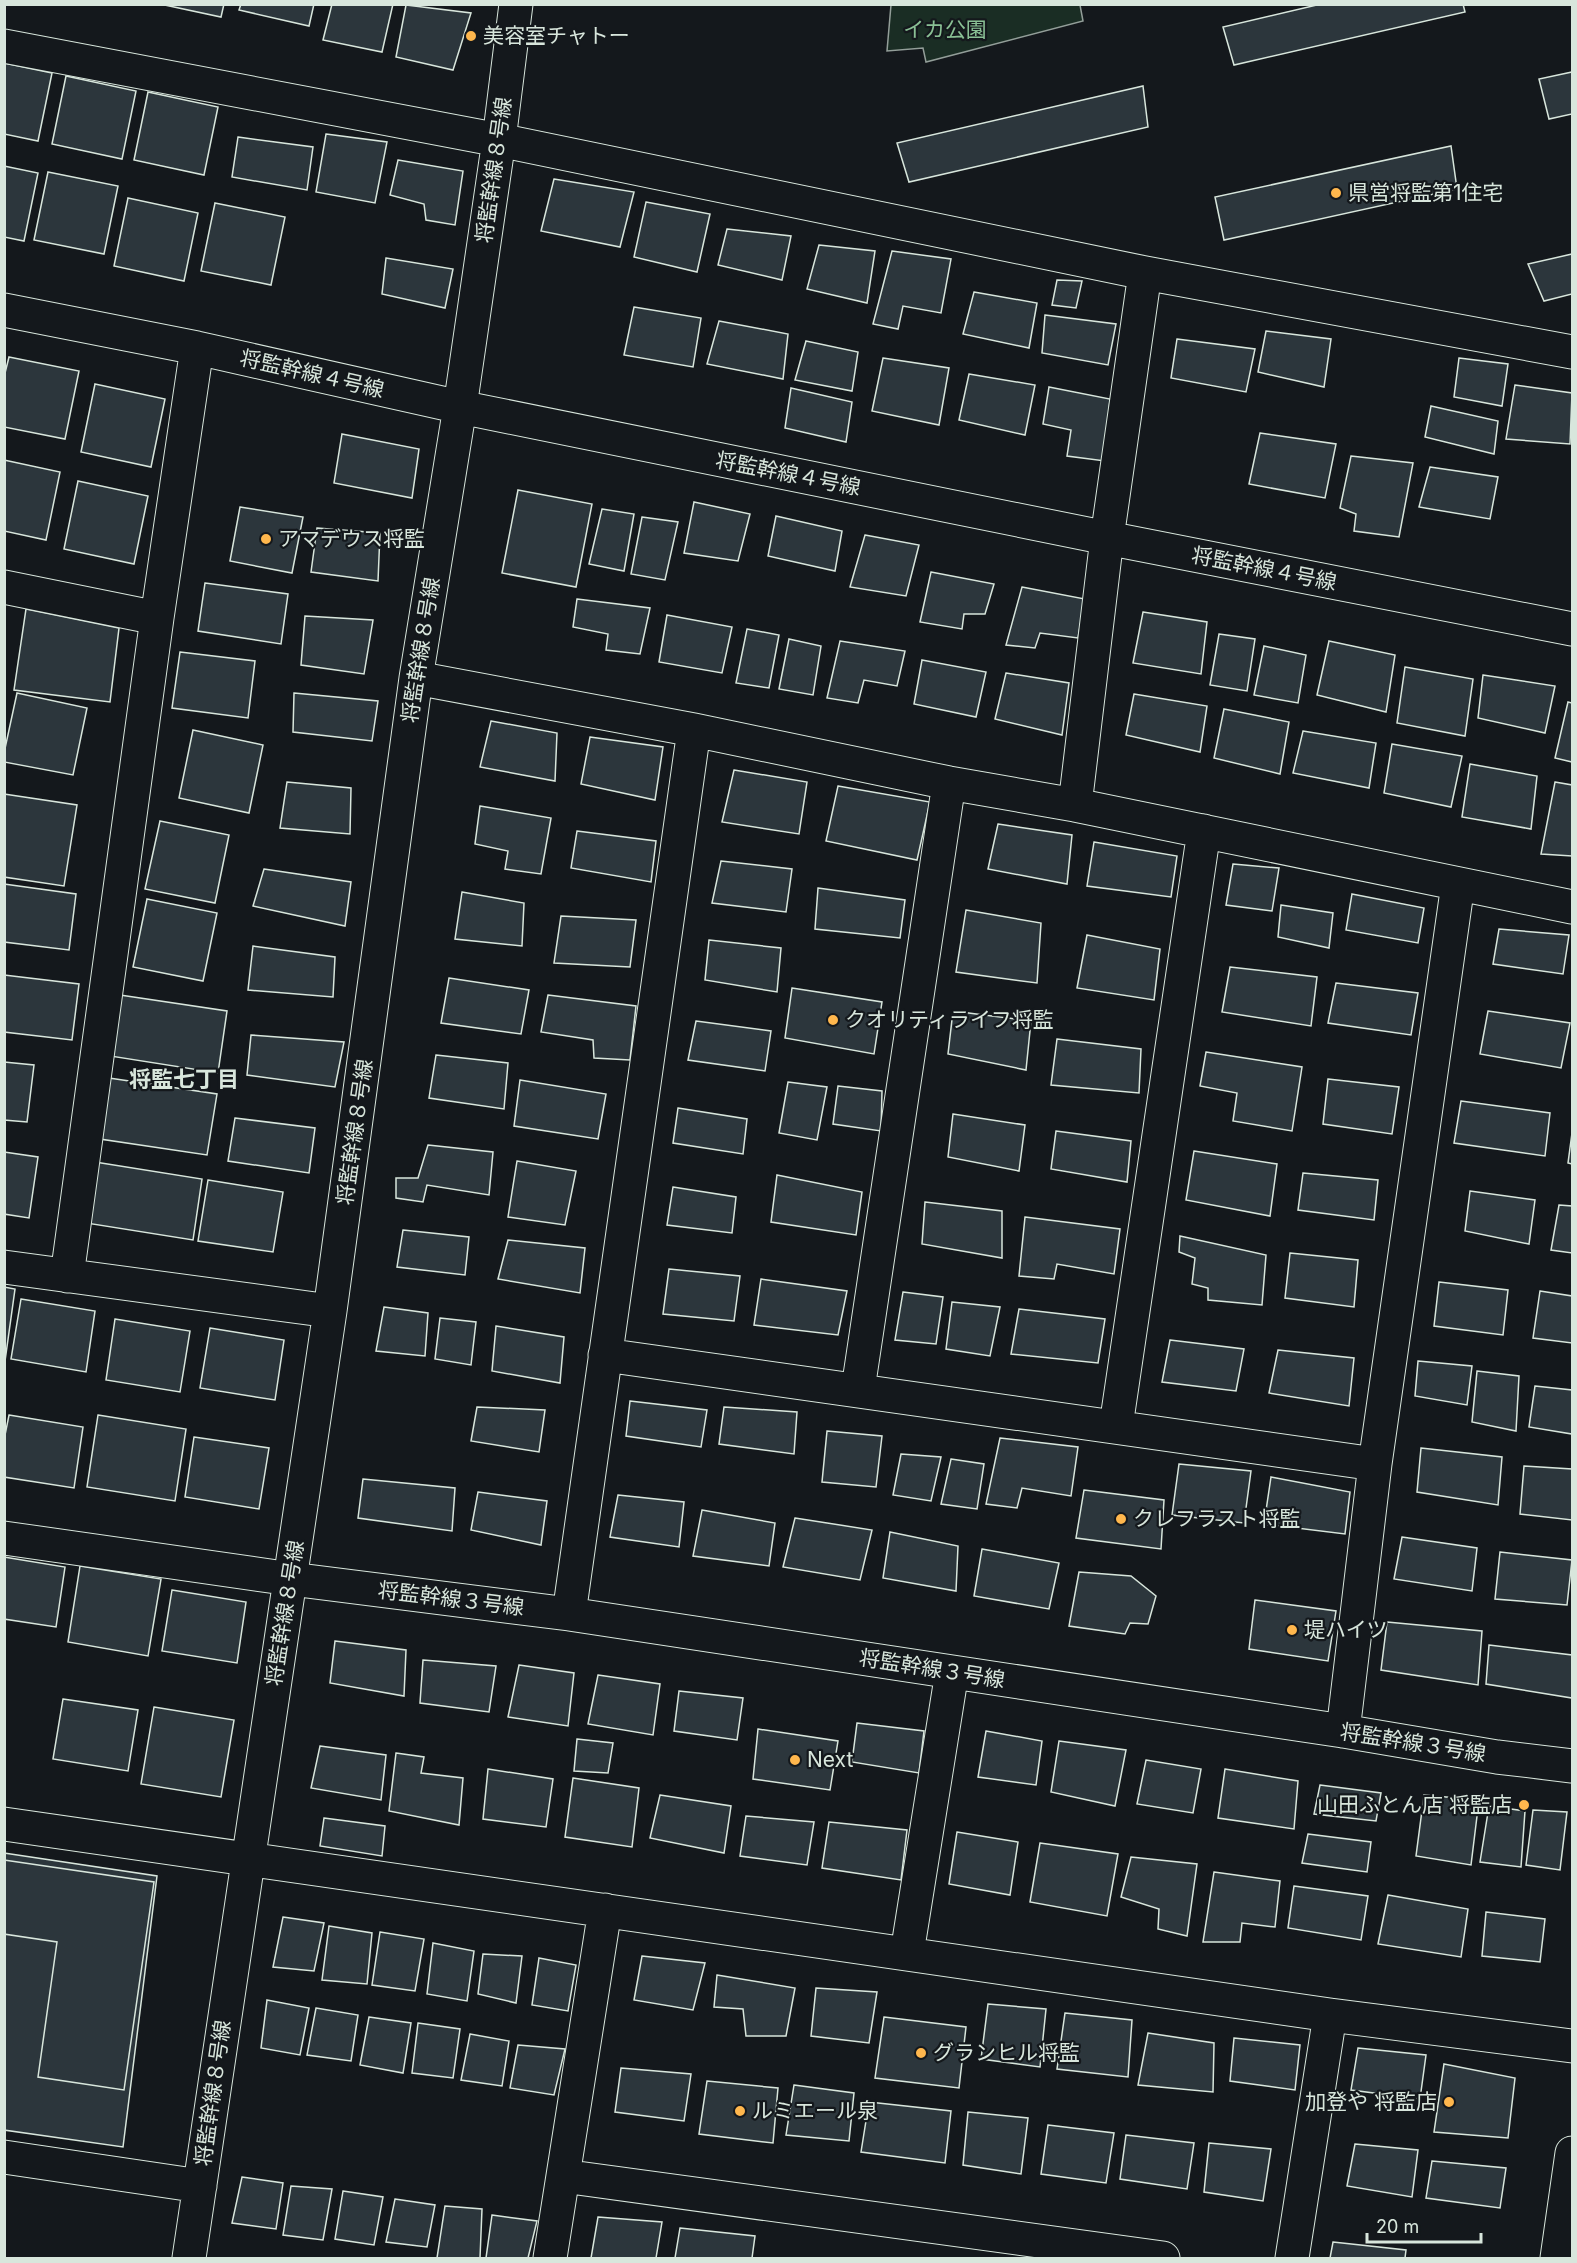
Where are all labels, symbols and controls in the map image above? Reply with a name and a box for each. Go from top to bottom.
park label: イカ公園 [903,17,987,42]
place label: 美容室チャトー [483,23,630,48]
marker: 美容室チャトー [464,29,478,43]
street label: 将監幹線８号線 [471,95,516,244]
place label: 県営将監第1住宅 [1348,180,1504,205]
marker: 県営将監第1住宅 [1329,186,1343,200]
street label: 将監幹線４号線 [238,345,387,402]
street label: 将監幹線４号線 [714,447,863,500]
place label: アマデウス将監 [278,526,425,551]
marker: アマデウス将監 [259,532,273,546]
street label: 将監幹線４号線 [1190,542,1339,595]
street label: 将監幹線８号線 [397,575,444,724]
place label: クオリティライフ将監 [845,1007,1054,1032]
marker: クオリティライフ将監 [826,1013,840,1027]
street label: 将監幹線８号線 [332,1057,377,1206]
district label: 将監七丁目 [129,1066,239,1092]
place label: クレフラスト将監 [1133,1506,1301,1531]
marker: クレフラスト将監 [1114,1512,1128,1526]
street label: 将監幹線８号線 [261,1538,308,1687]
street label: 将監幹線３号線 [377,1577,526,1620]
place label: 堤ハイツ [1304,1617,1388,1642]
marker: 堤ハイツ [1285,1623,1299,1637]
street label: 将監幹線３号線 [858,1645,1007,1692]
street label: 将監幹線３号線 [1339,1719,1488,1766]
place label: Next [807,1747,853,1772]
marker: Next [788,1753,802,1767]
place label: 山田ふとん店 将監店 [1317,1792,1512,1817]
marker: 山田ふとん店 将監店 [1517,1798,1531,1812]
street label: 将監幹線８号線 [190,2018,235,2167]
place label: グランヒル将監 [933,2040,1080,2065]
marker: グランヒル将監 [914,2046,928,2060]
place label: 加登や 将監店 [1305,2089,1437,2114]
marker: 加登や 将監店 [1442,2095,1456,2109]
place label: ルミエール泉 [752,2098,878,2123]
marker: ルミエール泉 [733,2104,747,2118]
scale bar [1367,2206,1481,2244]
text: 20 m [1376,2216,1419,2237]

